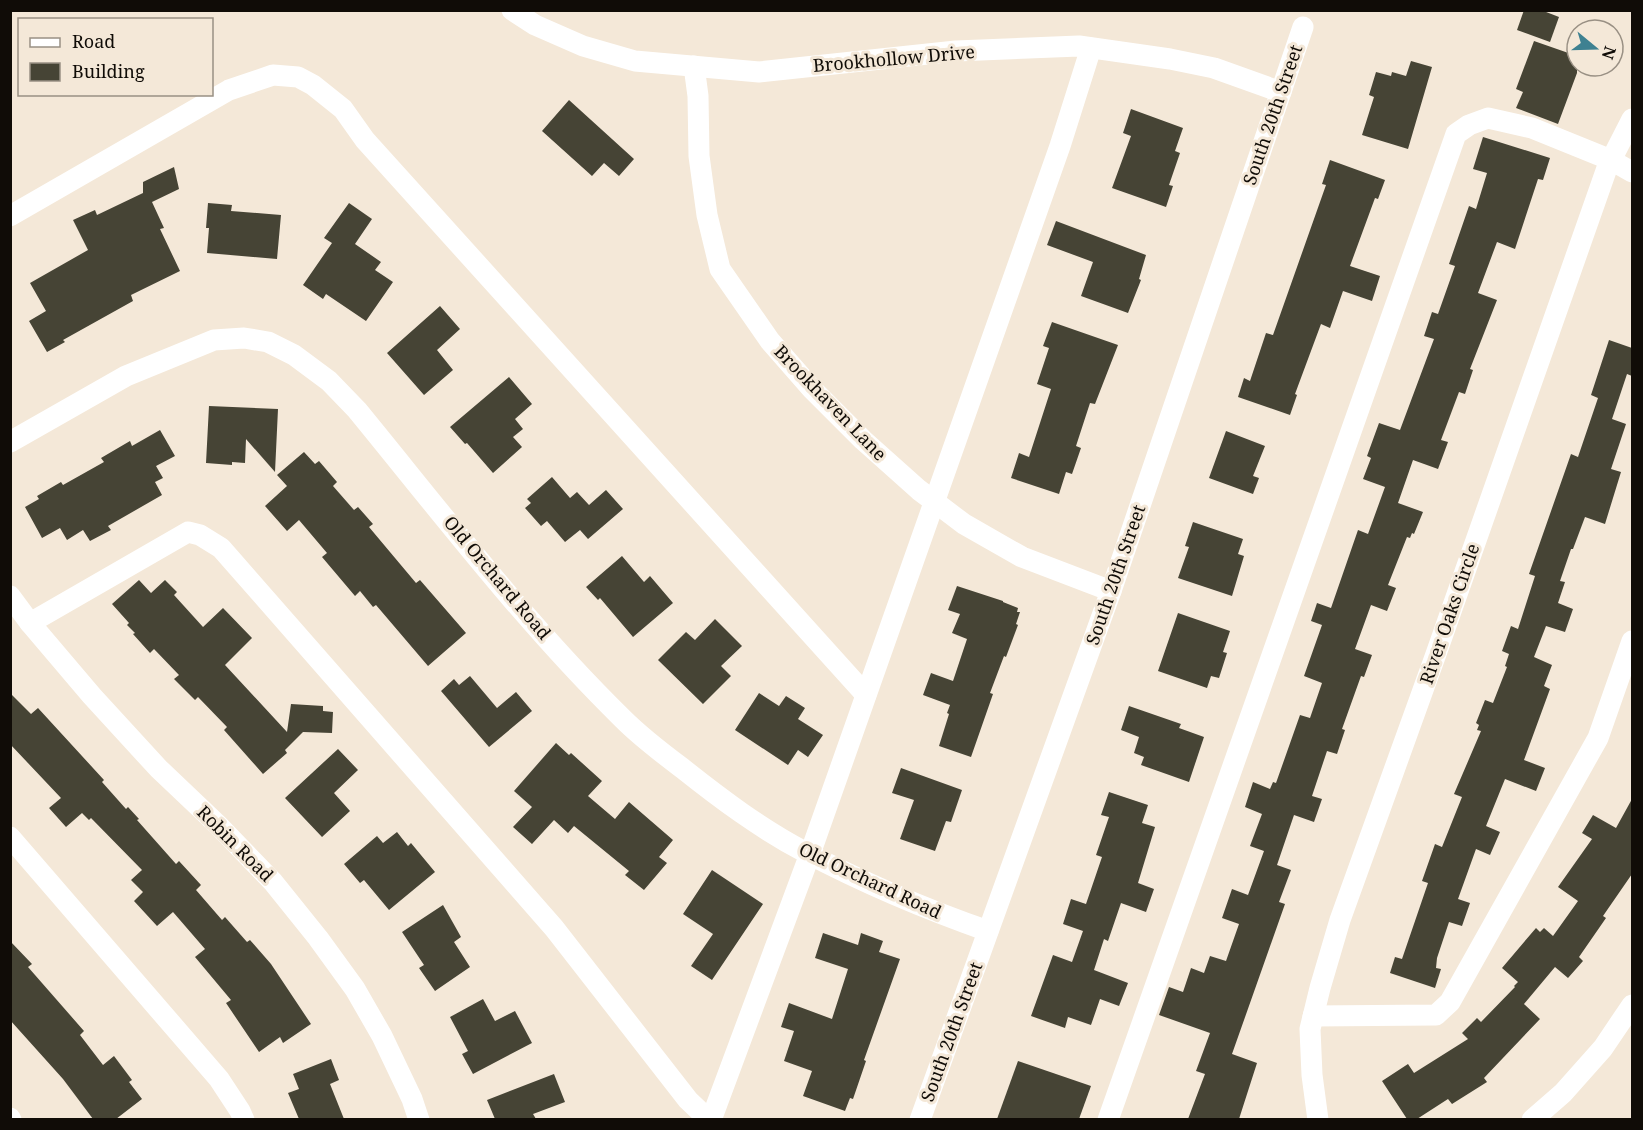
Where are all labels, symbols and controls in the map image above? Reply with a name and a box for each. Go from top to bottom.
legend [18,18,213,96]
north arrow [1565,18,1625,78]
text: Road [72,29,115,53]
street label: Brookhollow Drive [812,39,976,77]
street label: South 20th Street [1237,41,1307,188]
text: N [1597,43,1622,63]
text: Building [72,59,145,83]
street label: Brookhaven Lane [769,339,892,465]
street label: South 20th Street [1080,501,1150,648]
street label: Old Orchard Road [439,510,557,644]
street label: River Oaks Circle [1414,540,1484,687]
street label: Robin Road [192,800,279,887]
street label: Old Orchard Road [795,837,946,924]
street label: South 20th Street [915,959,987,1105]

